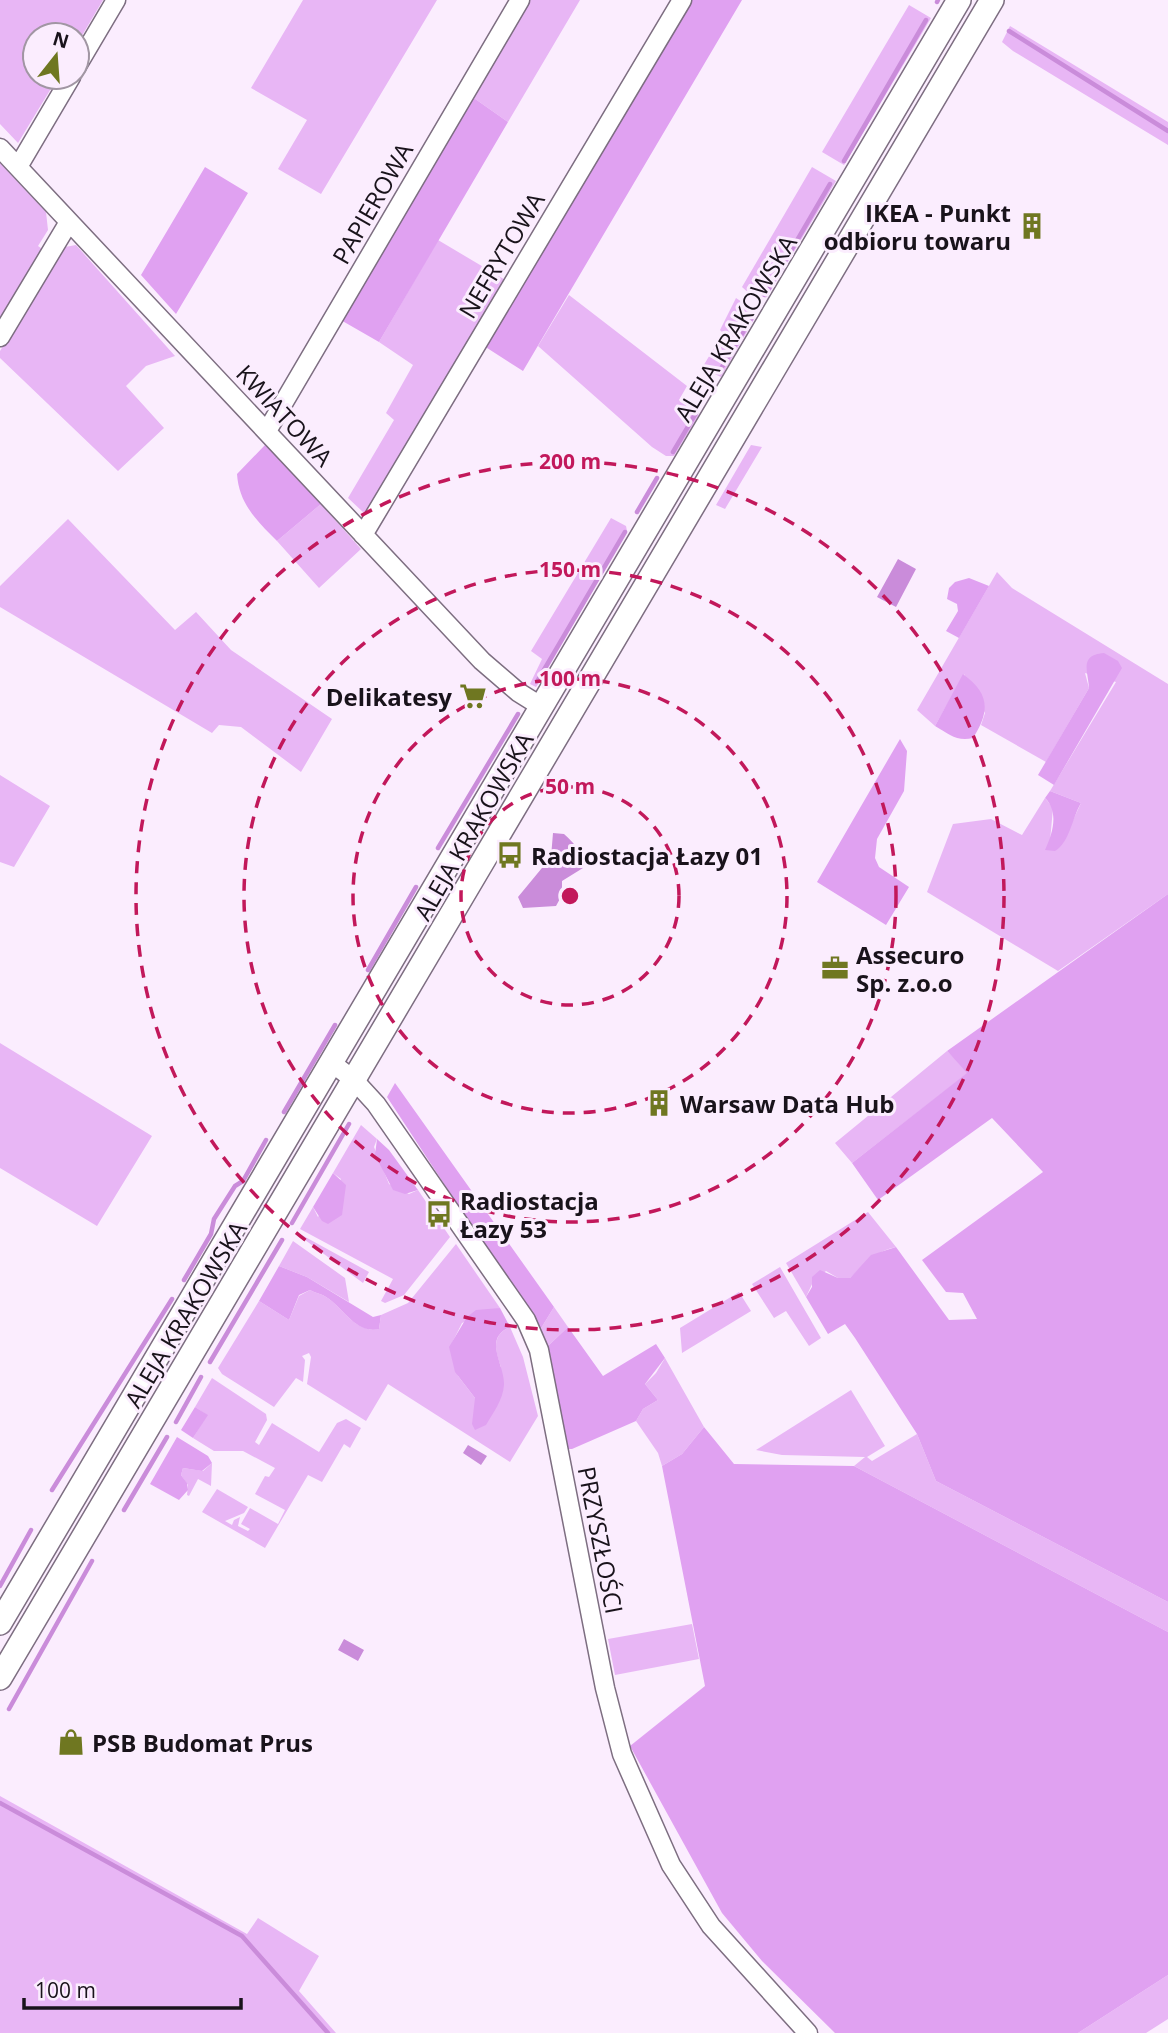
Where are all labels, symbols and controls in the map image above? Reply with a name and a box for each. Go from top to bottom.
north arrow [21,21,91,91]
text: N [50,25,72,54]
street label: PAPIEROWA [324,136,420,270]
street label: NEFRYTOWA [450,185,552,324]
place label: IKEA - Punkt odbioru towaru [824,196,1011,257]
building icon: IKEA - Punkt odbioru towaru [1017,211,1047,241]
street label: ALEJA KRAKOWSKA [666,228,804,427]
street label: KWIATOWA [229,357,341,474]
text: 200 m [539,447,601,475]
text: 150 m [539,555,601,583]
text: 100 m [539,664,601,692]
place label: Delikatesy [326,680,452,713]
supermarket icon: Delikatesy [458,681,488,711]
street label: ALEJA KRAKOWSKA [406,725,541,926]
text: 50 m [545,772,595,800]
place label: Radiostacja Łazy 01 [531,839,763,872]
bus stop icon: Radiostacja Łazy 01 [495,840,525,870]
centre of rings [558,884,582,908]
place label: Assecuro Sp. z.o.o [856,938,964,999]
office icon: Assecuro Sp. z.o.o [820,953,850,983]
place label: Warsaw Data Hub [680,1087,895,1120]
building icon: Warsaw Data Hub [644,1088,674,1118]
place label: Radiostacja Łazy 53 [460,1184,599,1245]
bus stop icon: Radiostacja Łazy 53 [424,1199,454,1229]
street label: ALEJA KRAKOWSKA [116,1214,254,1413]
street label: PRZYSZŁOŚCI [571,1463,631,1617]
place label: PSB Budomat Prus [92,1726,313,1759]
shop icon: PSB Budomat Prus [56,1727,86,1757]
scale bar [24,1966,242,2010]
text: 100 m [35,1976,96,2004]

